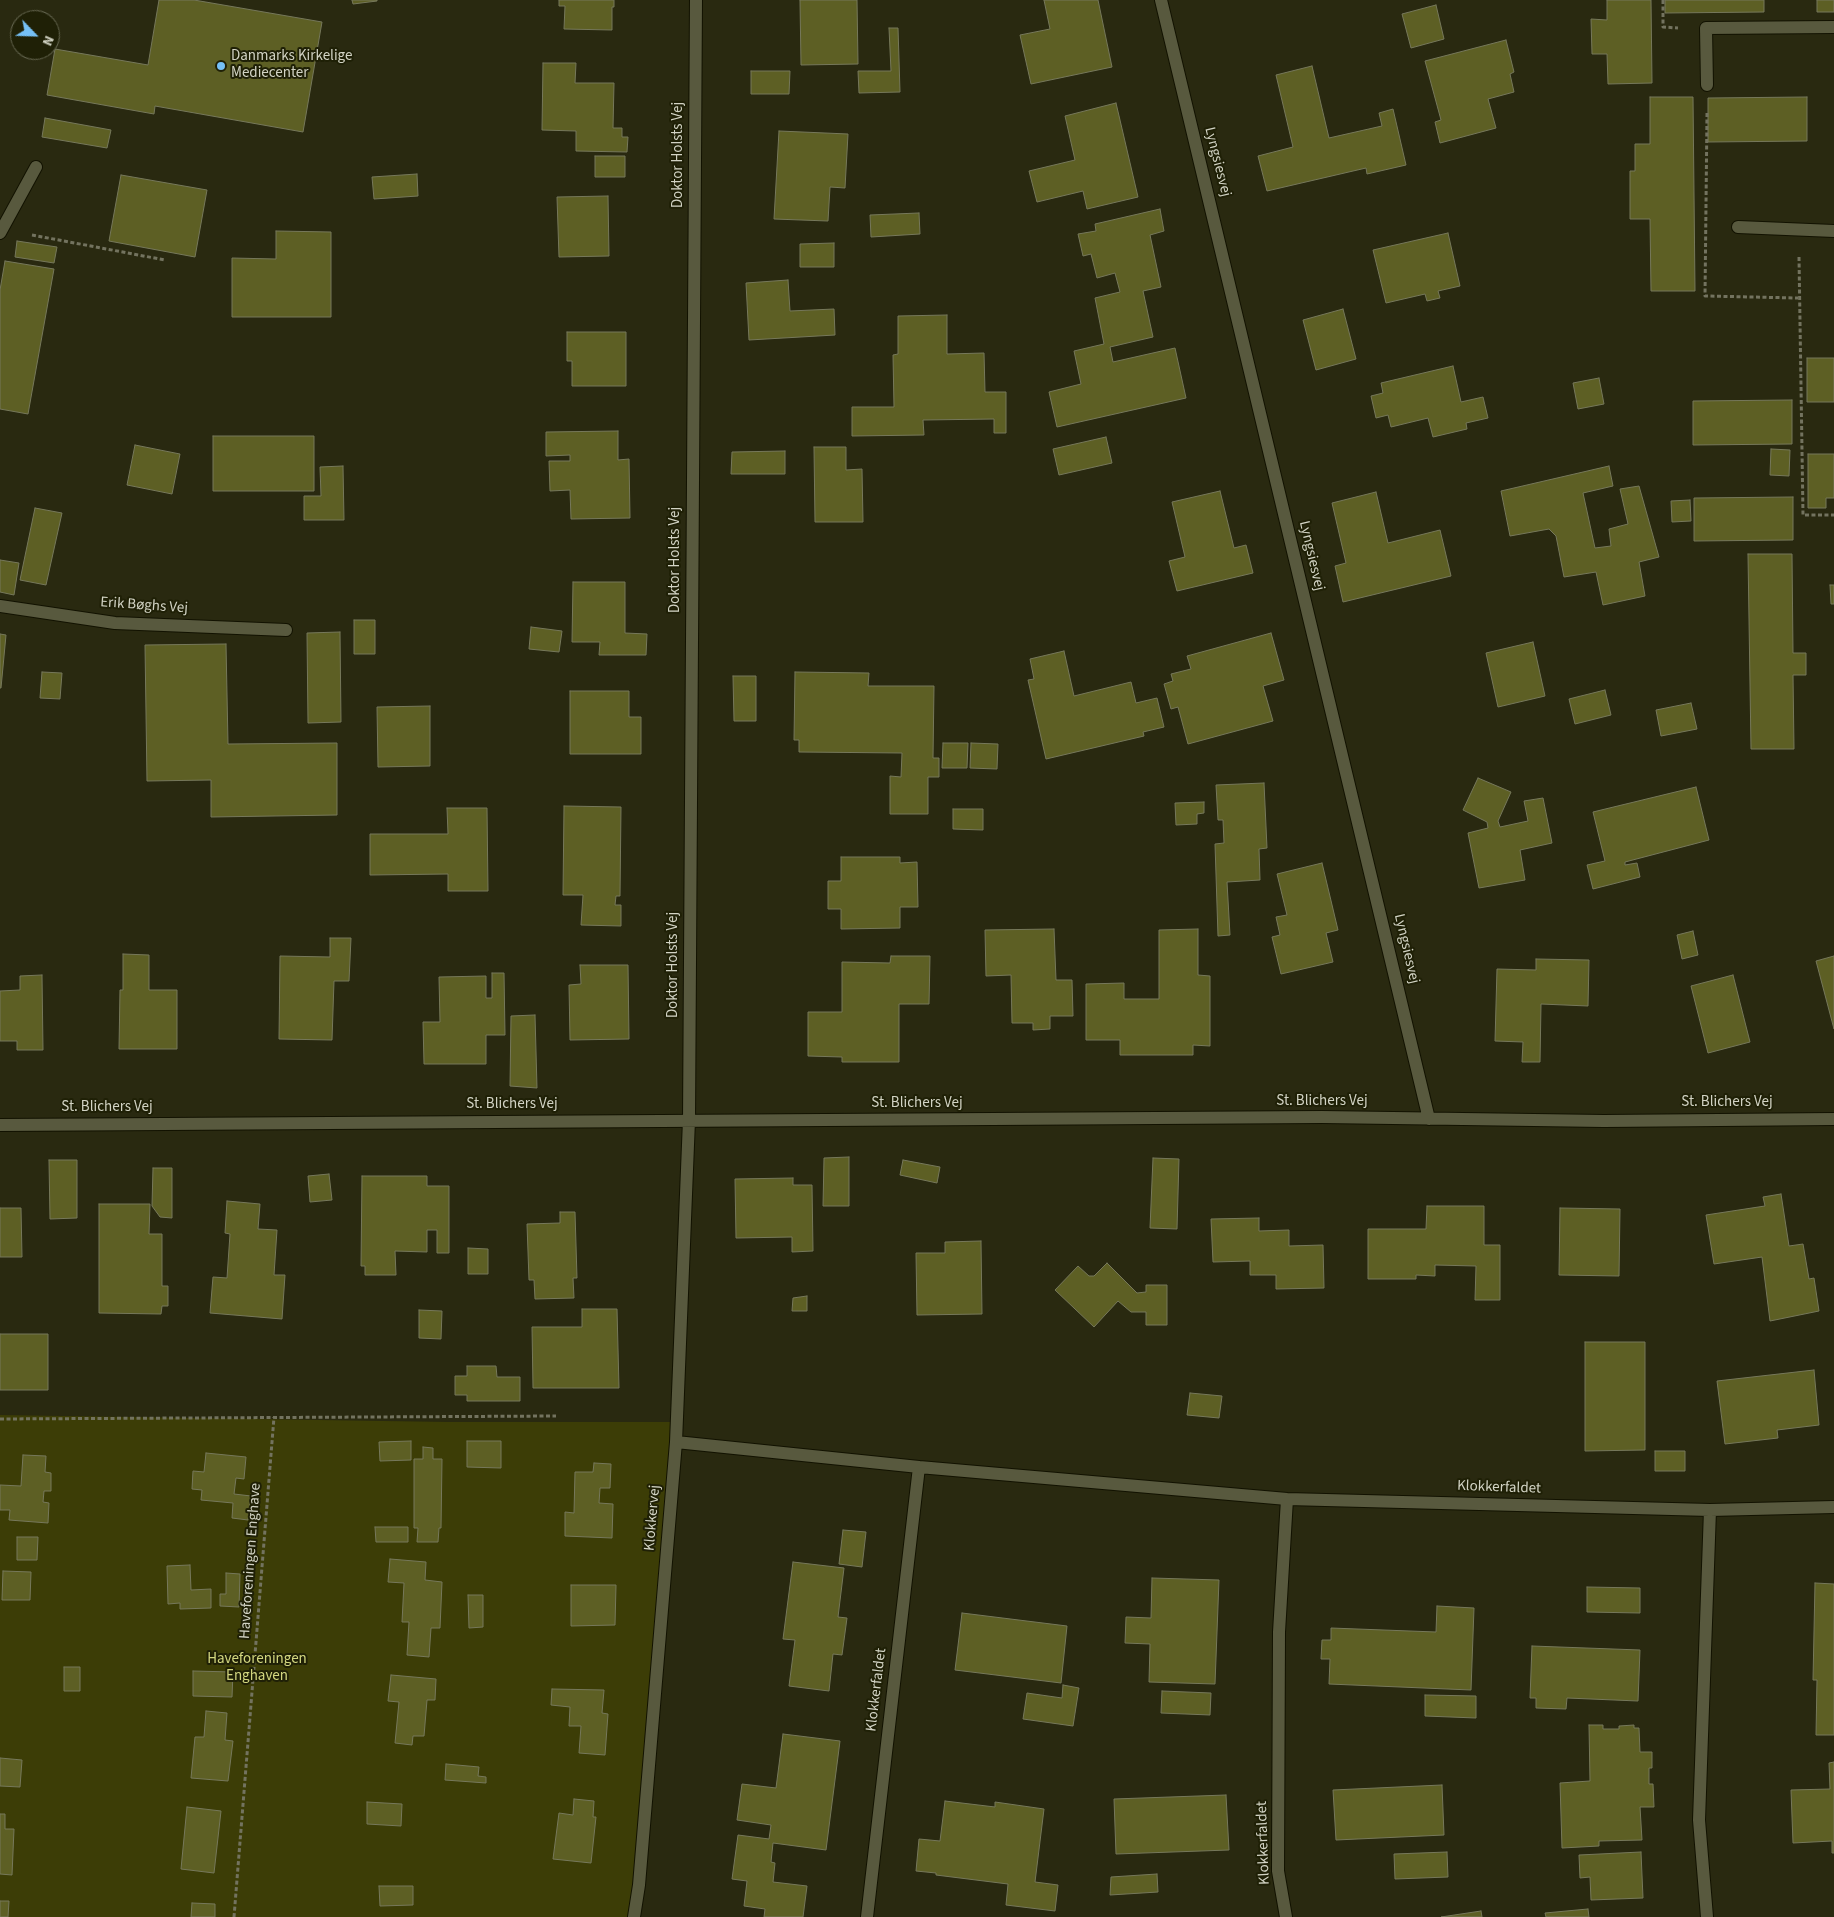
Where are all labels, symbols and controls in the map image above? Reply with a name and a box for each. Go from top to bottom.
north arrow [10,10,60,60]
text: N [37,32,59,49]
place label: Danmarks Kirkelige Mediecenter [231,48,352,83]
marker: Danmarks Kirkelige Mediecenter [215,60,227,72]
street label: Doktor Holsts Vej [670,102,688,208]
street label: Lyngsiesvej [1200,125,1234,199]
street label: Doktor Holsts Vej [667,507,685,613]
street label: Lyngsiesvej [1294,519,1328,593]
street label: Erik Bøghs Vej [100,594,188,618]
street label: Doktor Holsts Vej [665,912,683,1018]
street label: Lyngsiesvej [1389,912,1423,986]
street label: St. Blichers Vej [1276,1093,1368,1111]
street label: St. Blichers Vej [1681,1094,1773,1112]
street label: St. Blichers Vej [871,1095,963,1113]
street label: St. Blichers Vej [466,1096,558,1114]
street label: St. Blichers Vej [61,1099,153,1117]
street label: Klokkerfaldet [1457,1478,1541,1498]
street label: Haveforeningen Enghave [237,1482,265,1640]
street label: Klokkervej [641,1484,665,1552]
street label: Klokkerfaldet [863,1647,891,1733]
park label: Haveforeningen Enghaven [207,1651,307,1686]
street label: Klokkerfaldet [1254,1801,1274,1885]

